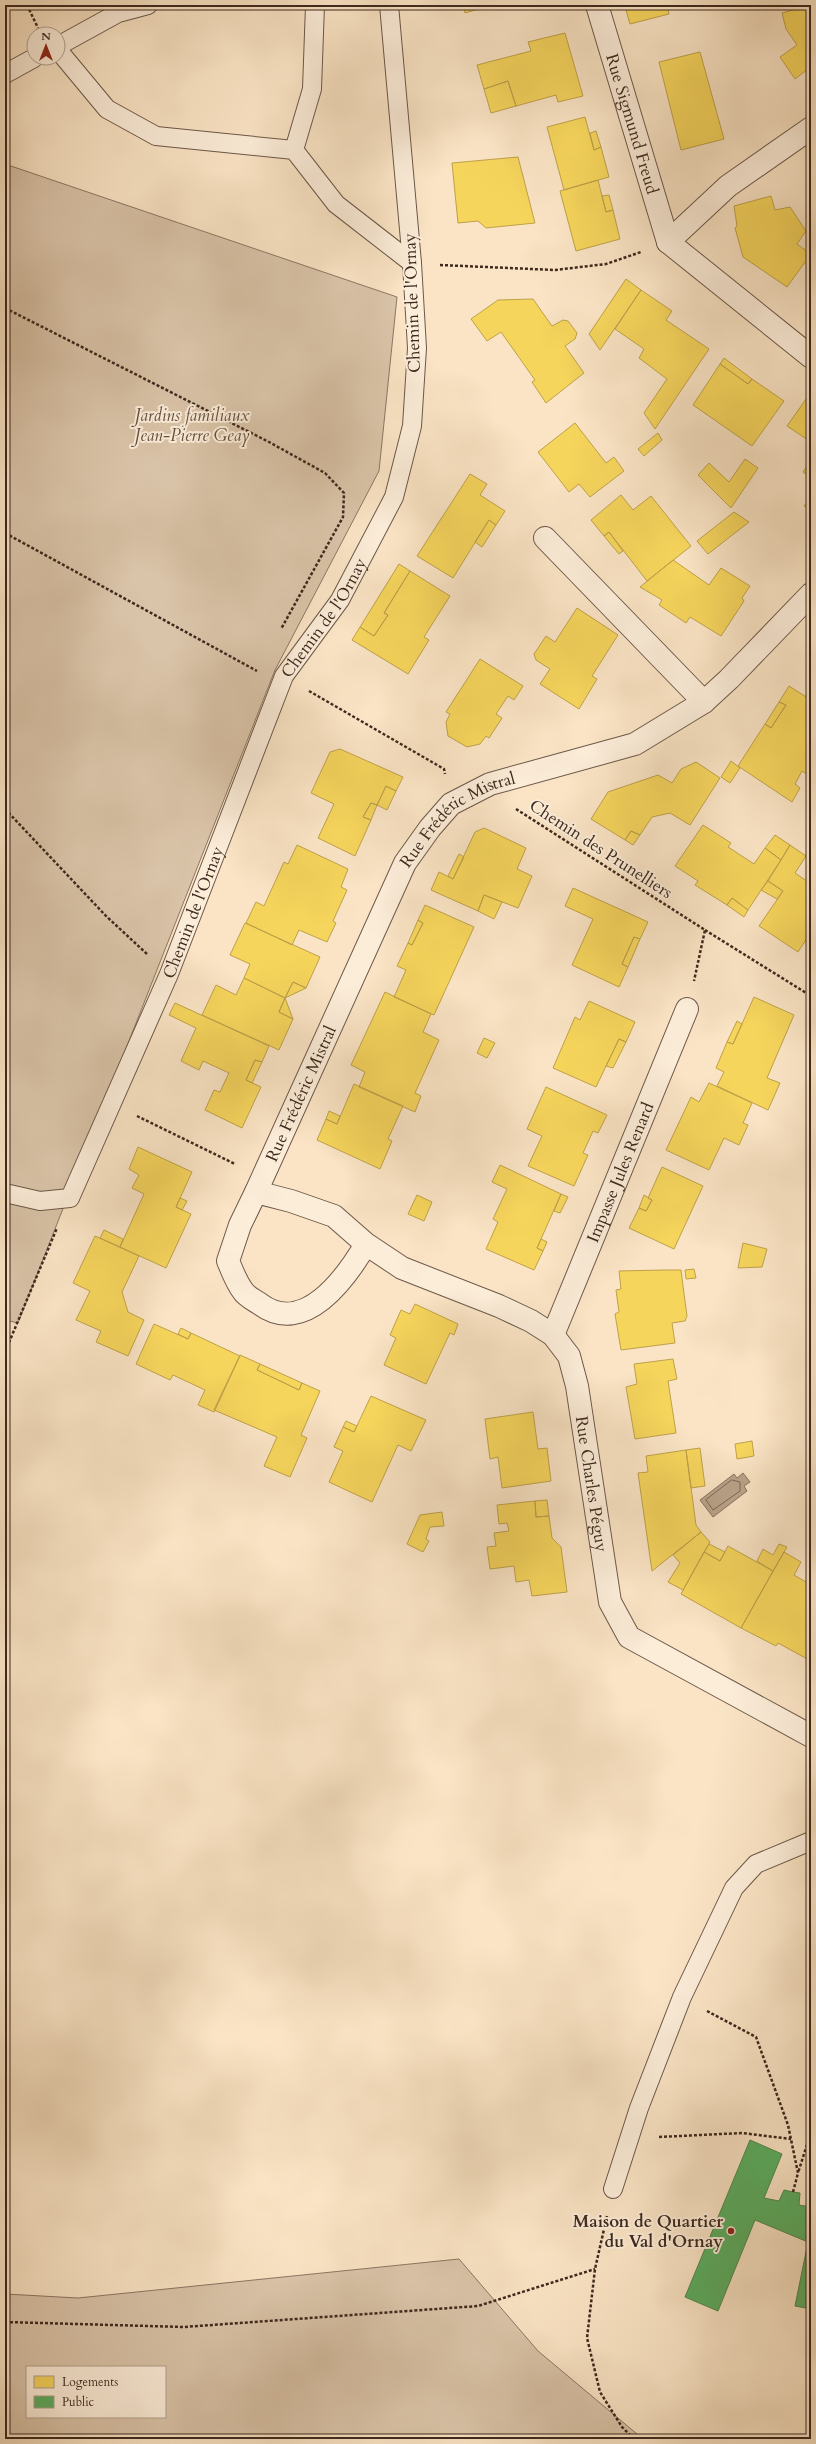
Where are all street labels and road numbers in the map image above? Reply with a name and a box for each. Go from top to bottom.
street label: Rue Sigmund Freud [601,51,664,197]
street label: Chemin de l'Ornay [398,233,426,373]
street label: Chemin de l'Ornay [275,554,372,682]
street label: Rue Frédéric Mistral [394,766,518,872]
street label: Chemin des Prunelliers [525,794,677,904]
street label: Chemin de l'Ornay [157,843,229,982]
street label: Rue Frédéric Mistral [260,1021,342,1165]
street label: Impasse Jules Renard [581,1099,659,1246]
street label: Rue Charles Péguy [570,1414,614,1554]

